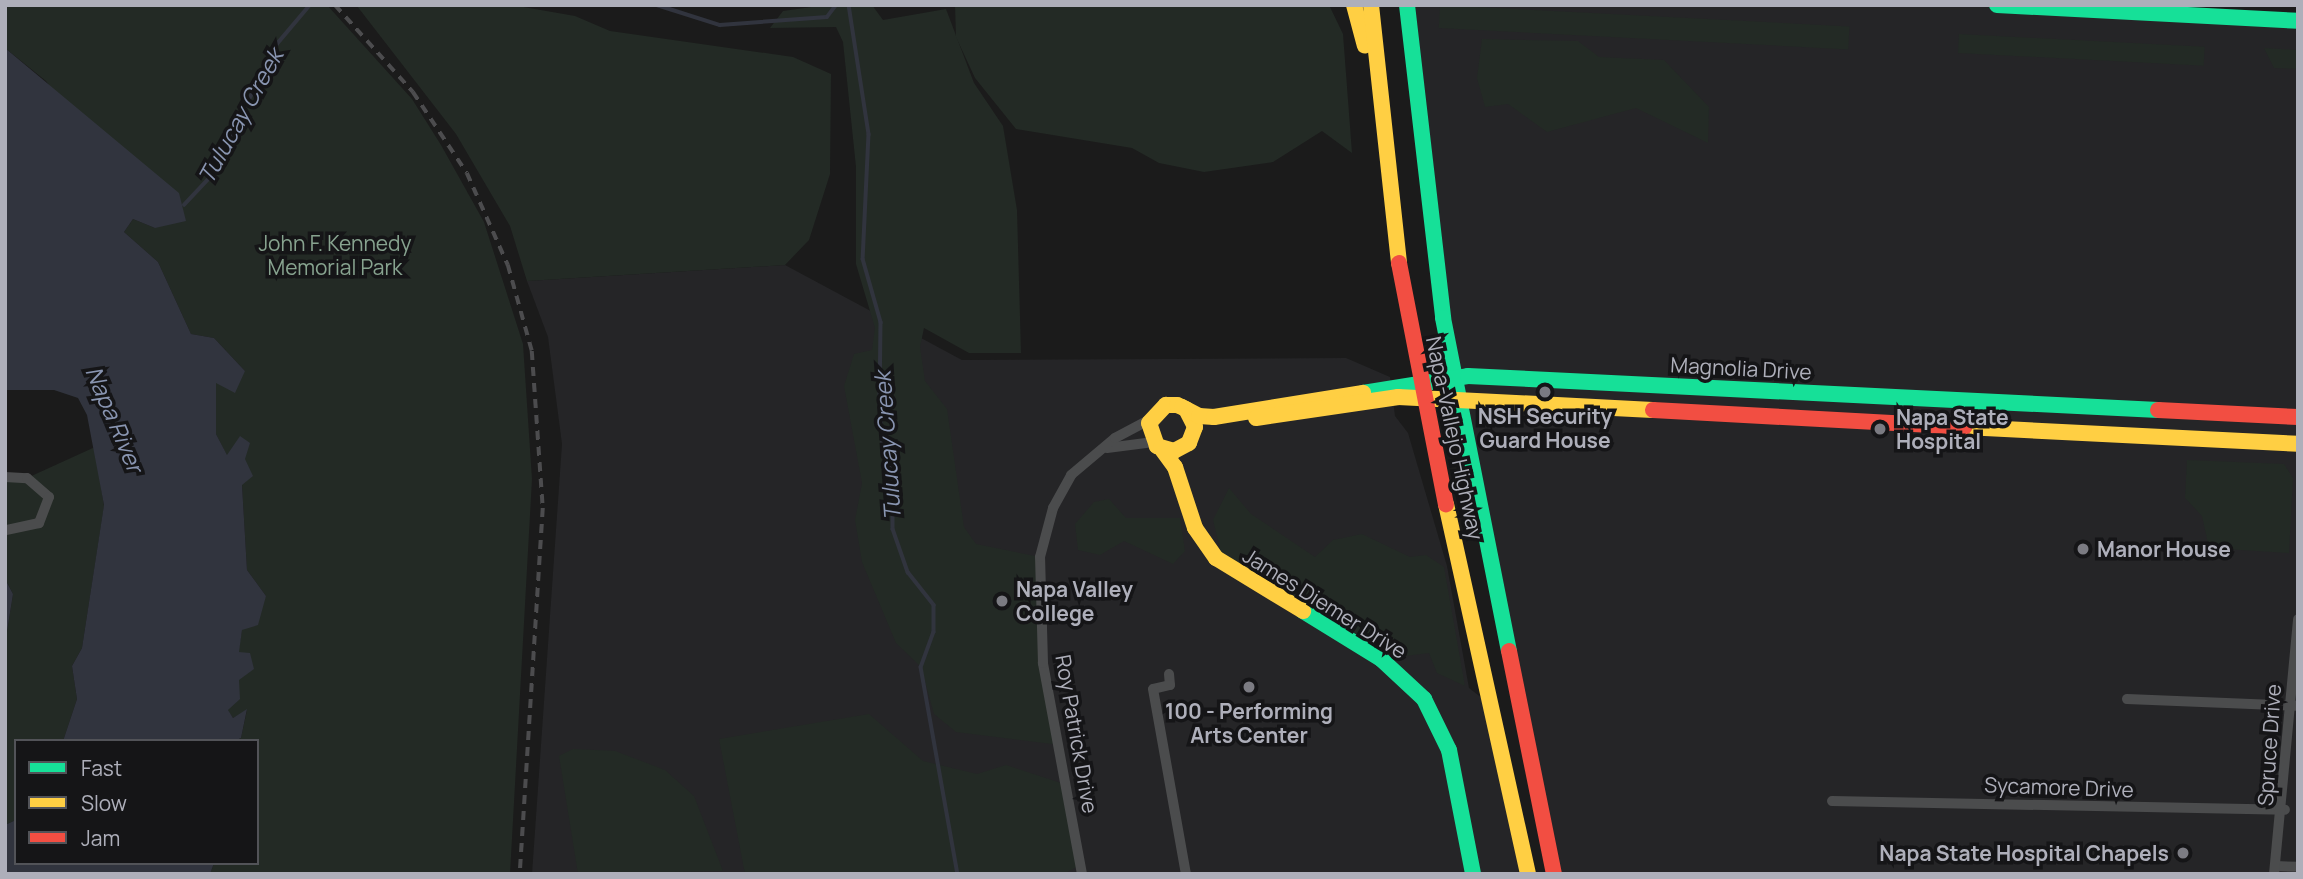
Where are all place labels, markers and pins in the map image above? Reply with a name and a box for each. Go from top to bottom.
marker: NSH Security Guard House [1537,384,1553,400]
place label: NSH Security Guard House [1478,403,1612,453]
place label: Napa State Hospital [1896,404,2009,454]
marker: Napa State Hospital [1870,419,1890,439]
place label: Manor House [2097,536,2231,562]
marker: Manor House [2075,541,2091,557]
place label: Napa Valley College [1016,576,1133,626]
marker: Napa Valley College [994,593,1010,609]
marker: 100 - Performing Arts Center [1241,679,1257,695]
place label: 100 - Performing Arts Center [1165,698,1333,748]
place label: Napa State Hospital Chapels [1879,840,2169,866]
marker: Napa State Hospital Chapels [2175,845,2191,861]

